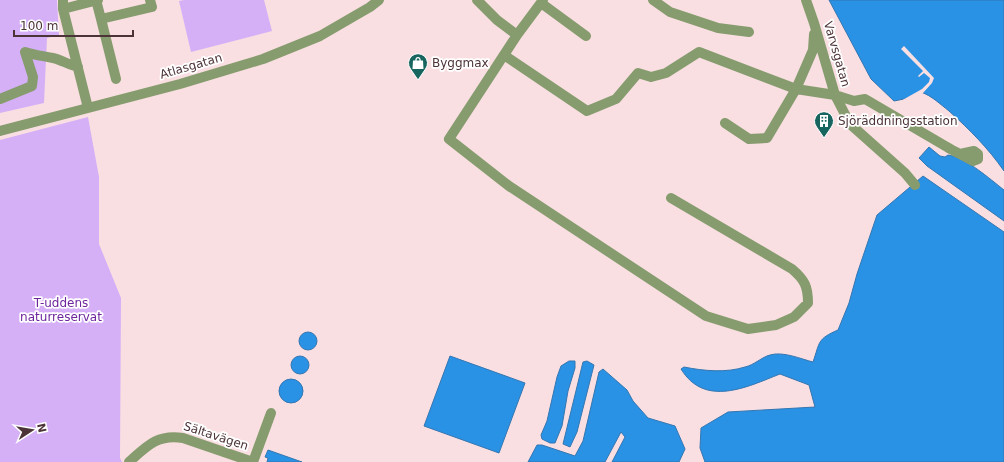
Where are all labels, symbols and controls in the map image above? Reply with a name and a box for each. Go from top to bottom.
scale bar [14,12,133,38]
text: 100 m [20,19,58,33]
street label: Varvsgatan [821,20,853,88]
street label: Atlasgatan [158,50,224,82]
shop icon: Byggmax [407,52,429,80]
place label: Byggmax [432,56,489,70]
building icon: Sjöräddningsstation [813,110,835,138]
place label: Sjöräddningsstation [838,114,958,128]
park label: T-uddens naturreservat [20,296,102,324]
north arrow [12,410,52,450]
street label: Sältavägen [182,419,250,453]
text: N [34,422,49,434]

